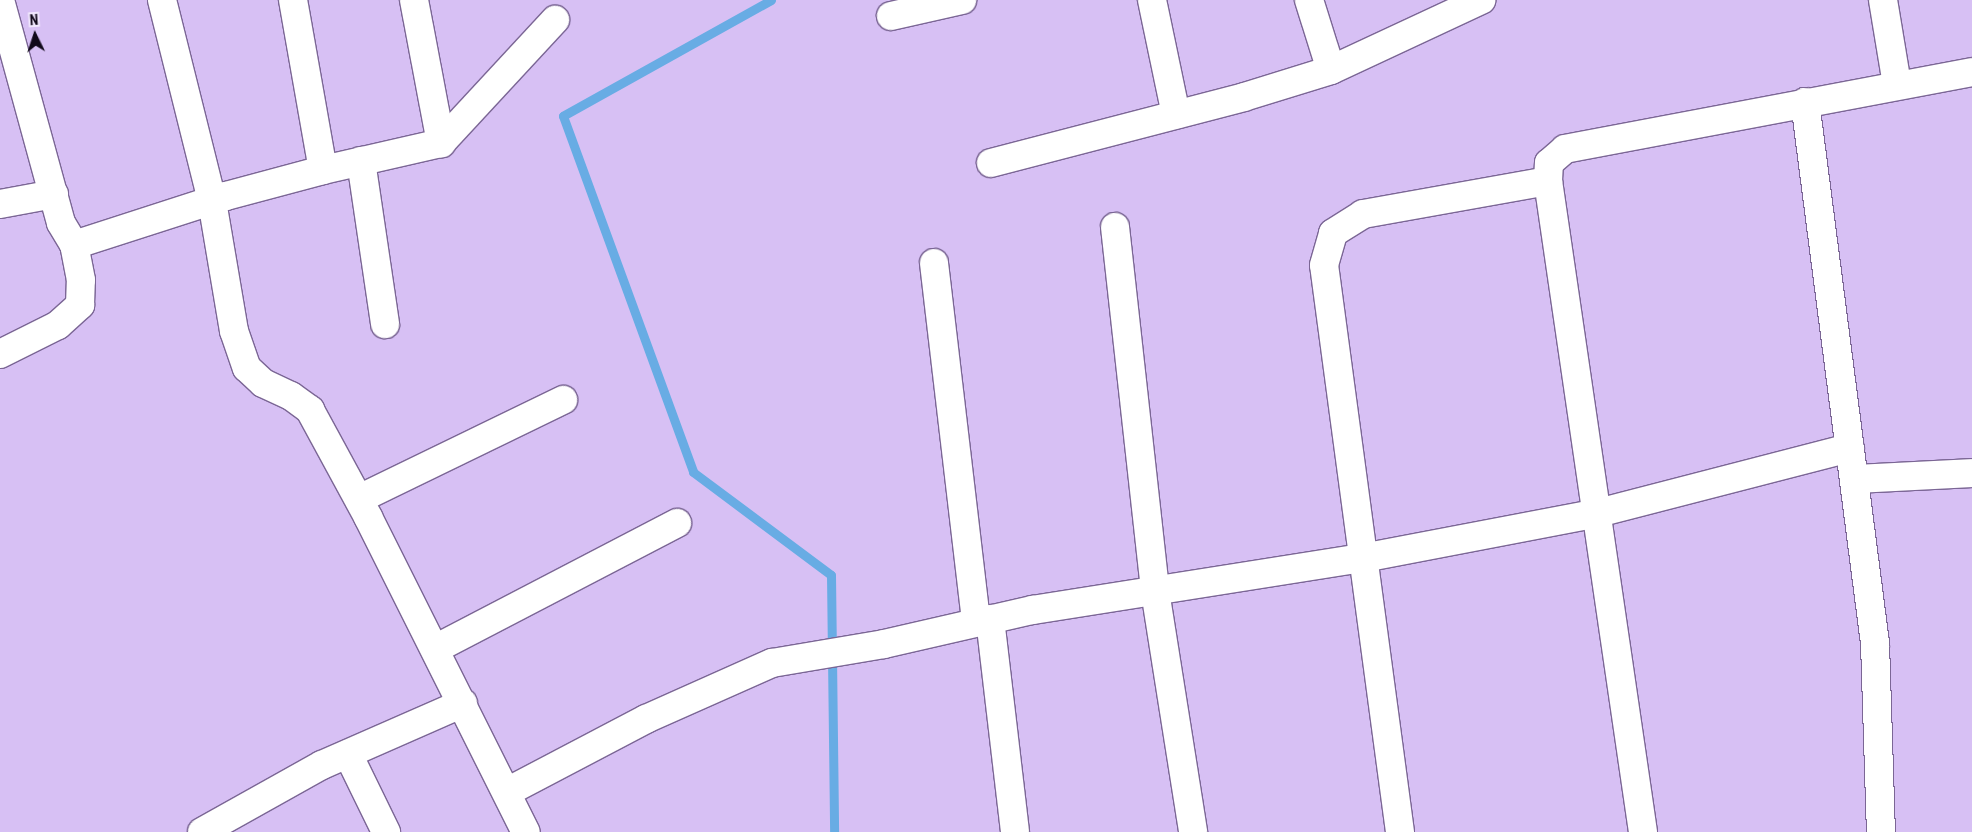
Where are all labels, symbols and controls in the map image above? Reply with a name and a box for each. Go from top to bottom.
north arrow [10,10,60,60]
text: N [29,12,39,28]

